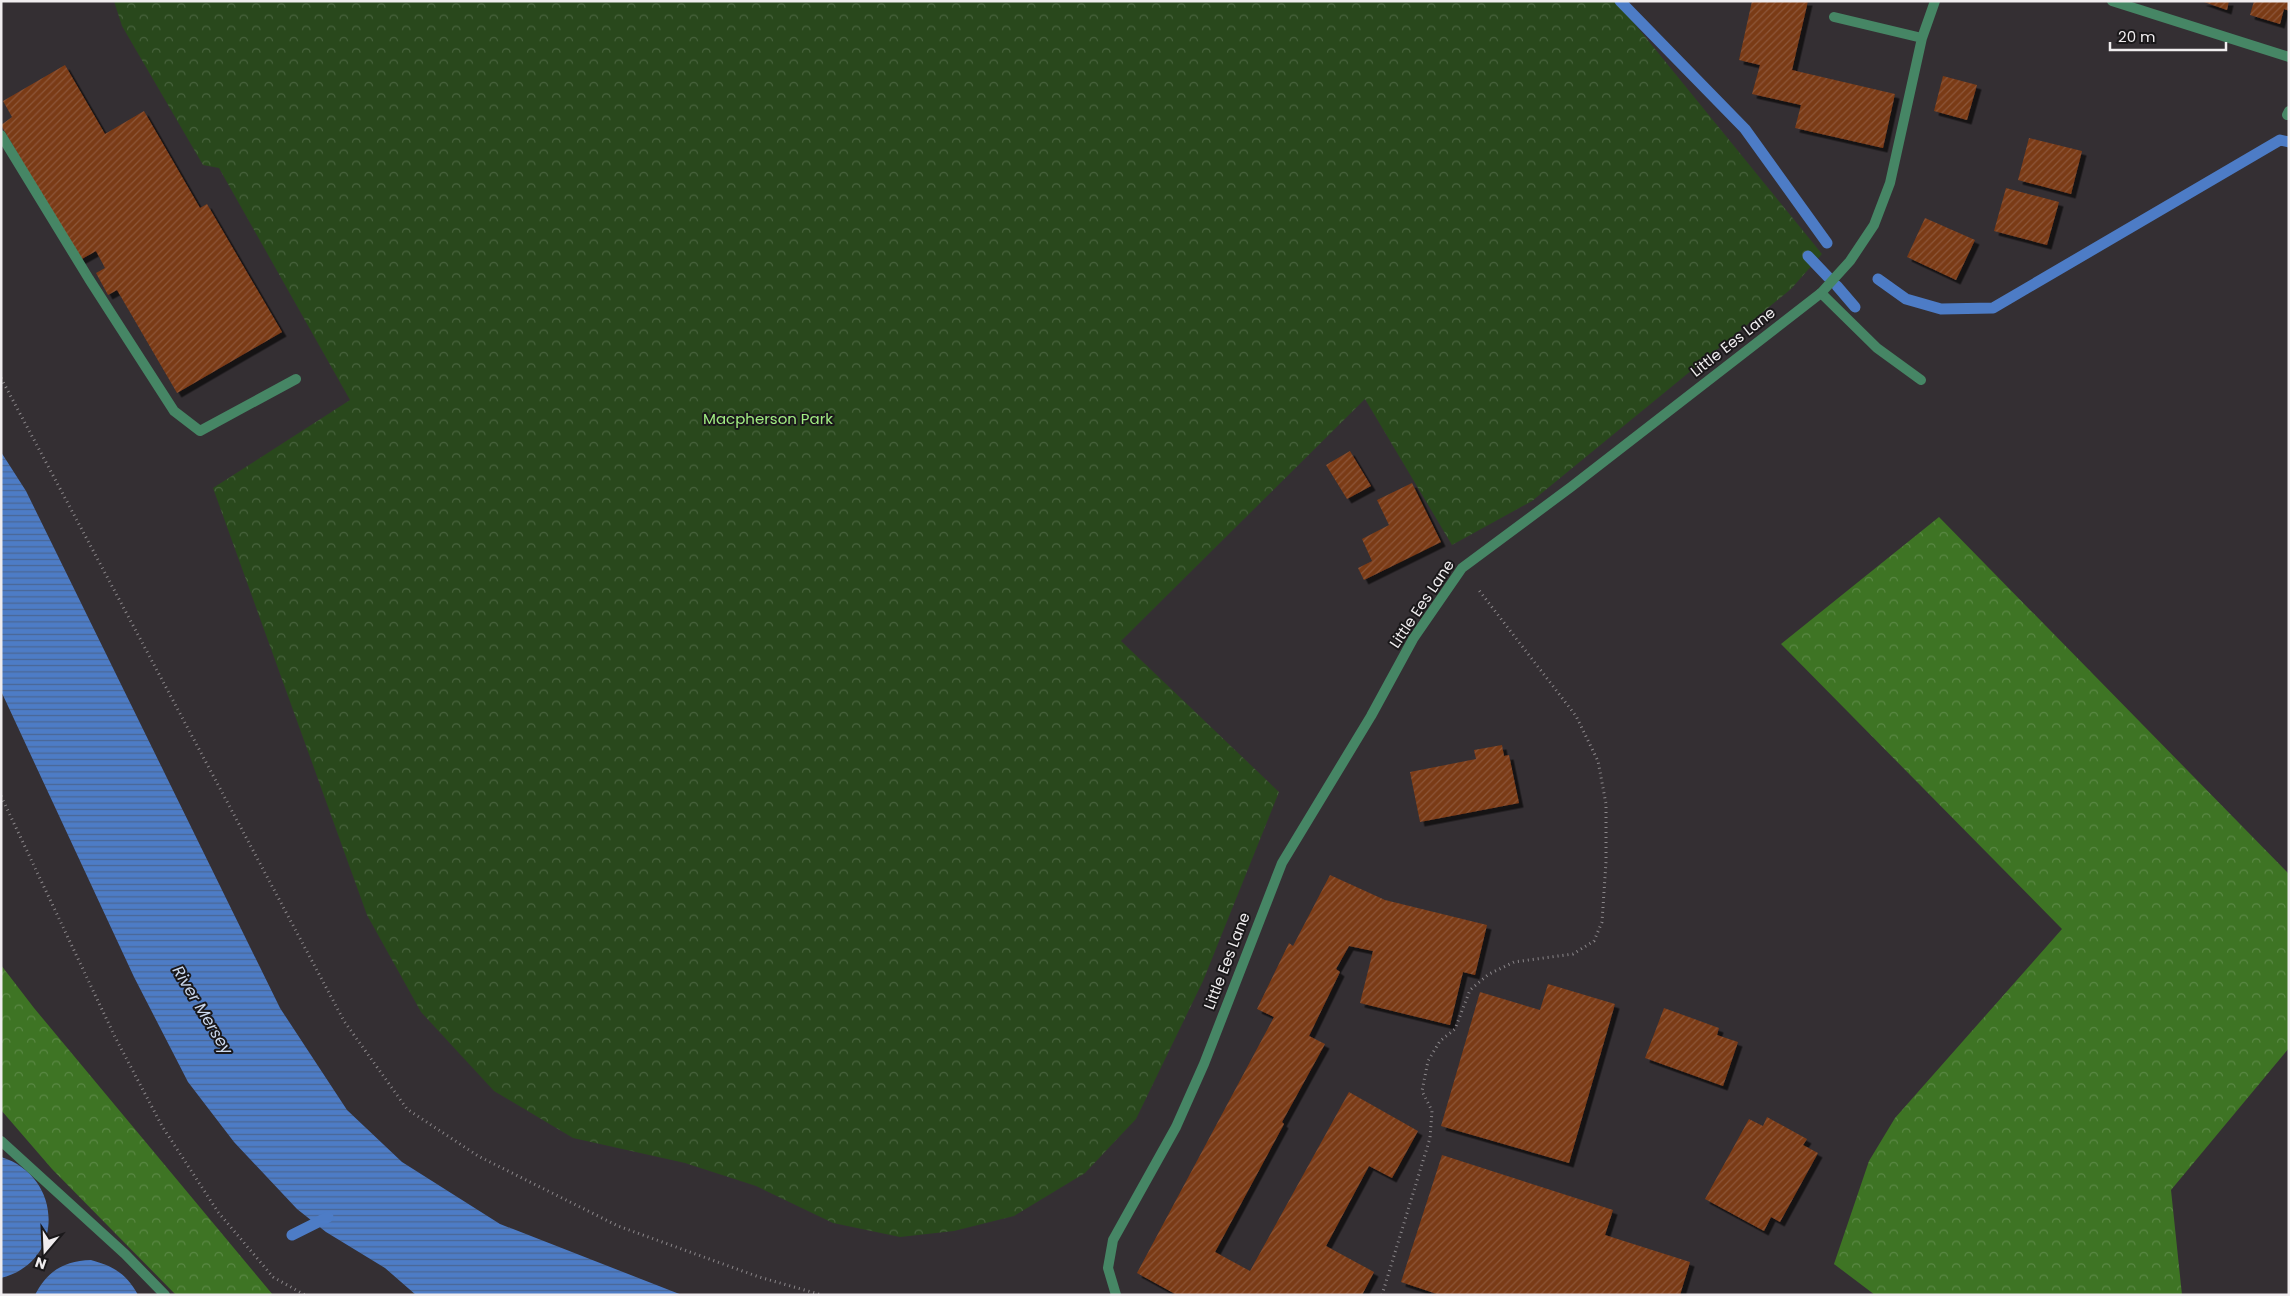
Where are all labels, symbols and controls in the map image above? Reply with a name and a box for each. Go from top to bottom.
scale bar [2110,20,2226,52]
text: 20 m [2118,26,2156,47]
street label: Little Ees Lane [1686,302,1780,381]
park label: Macpherson Park [703,408,833,429]
street label: Little Ees Lane [1384,555,1459,652]
street label: Little Ees Lane [1198,909,1255,1012]
water label: River Mersey [167,961,239,1060]
north arrow [20,1226,70,1276]
text: N [33,1252,49,1274]

